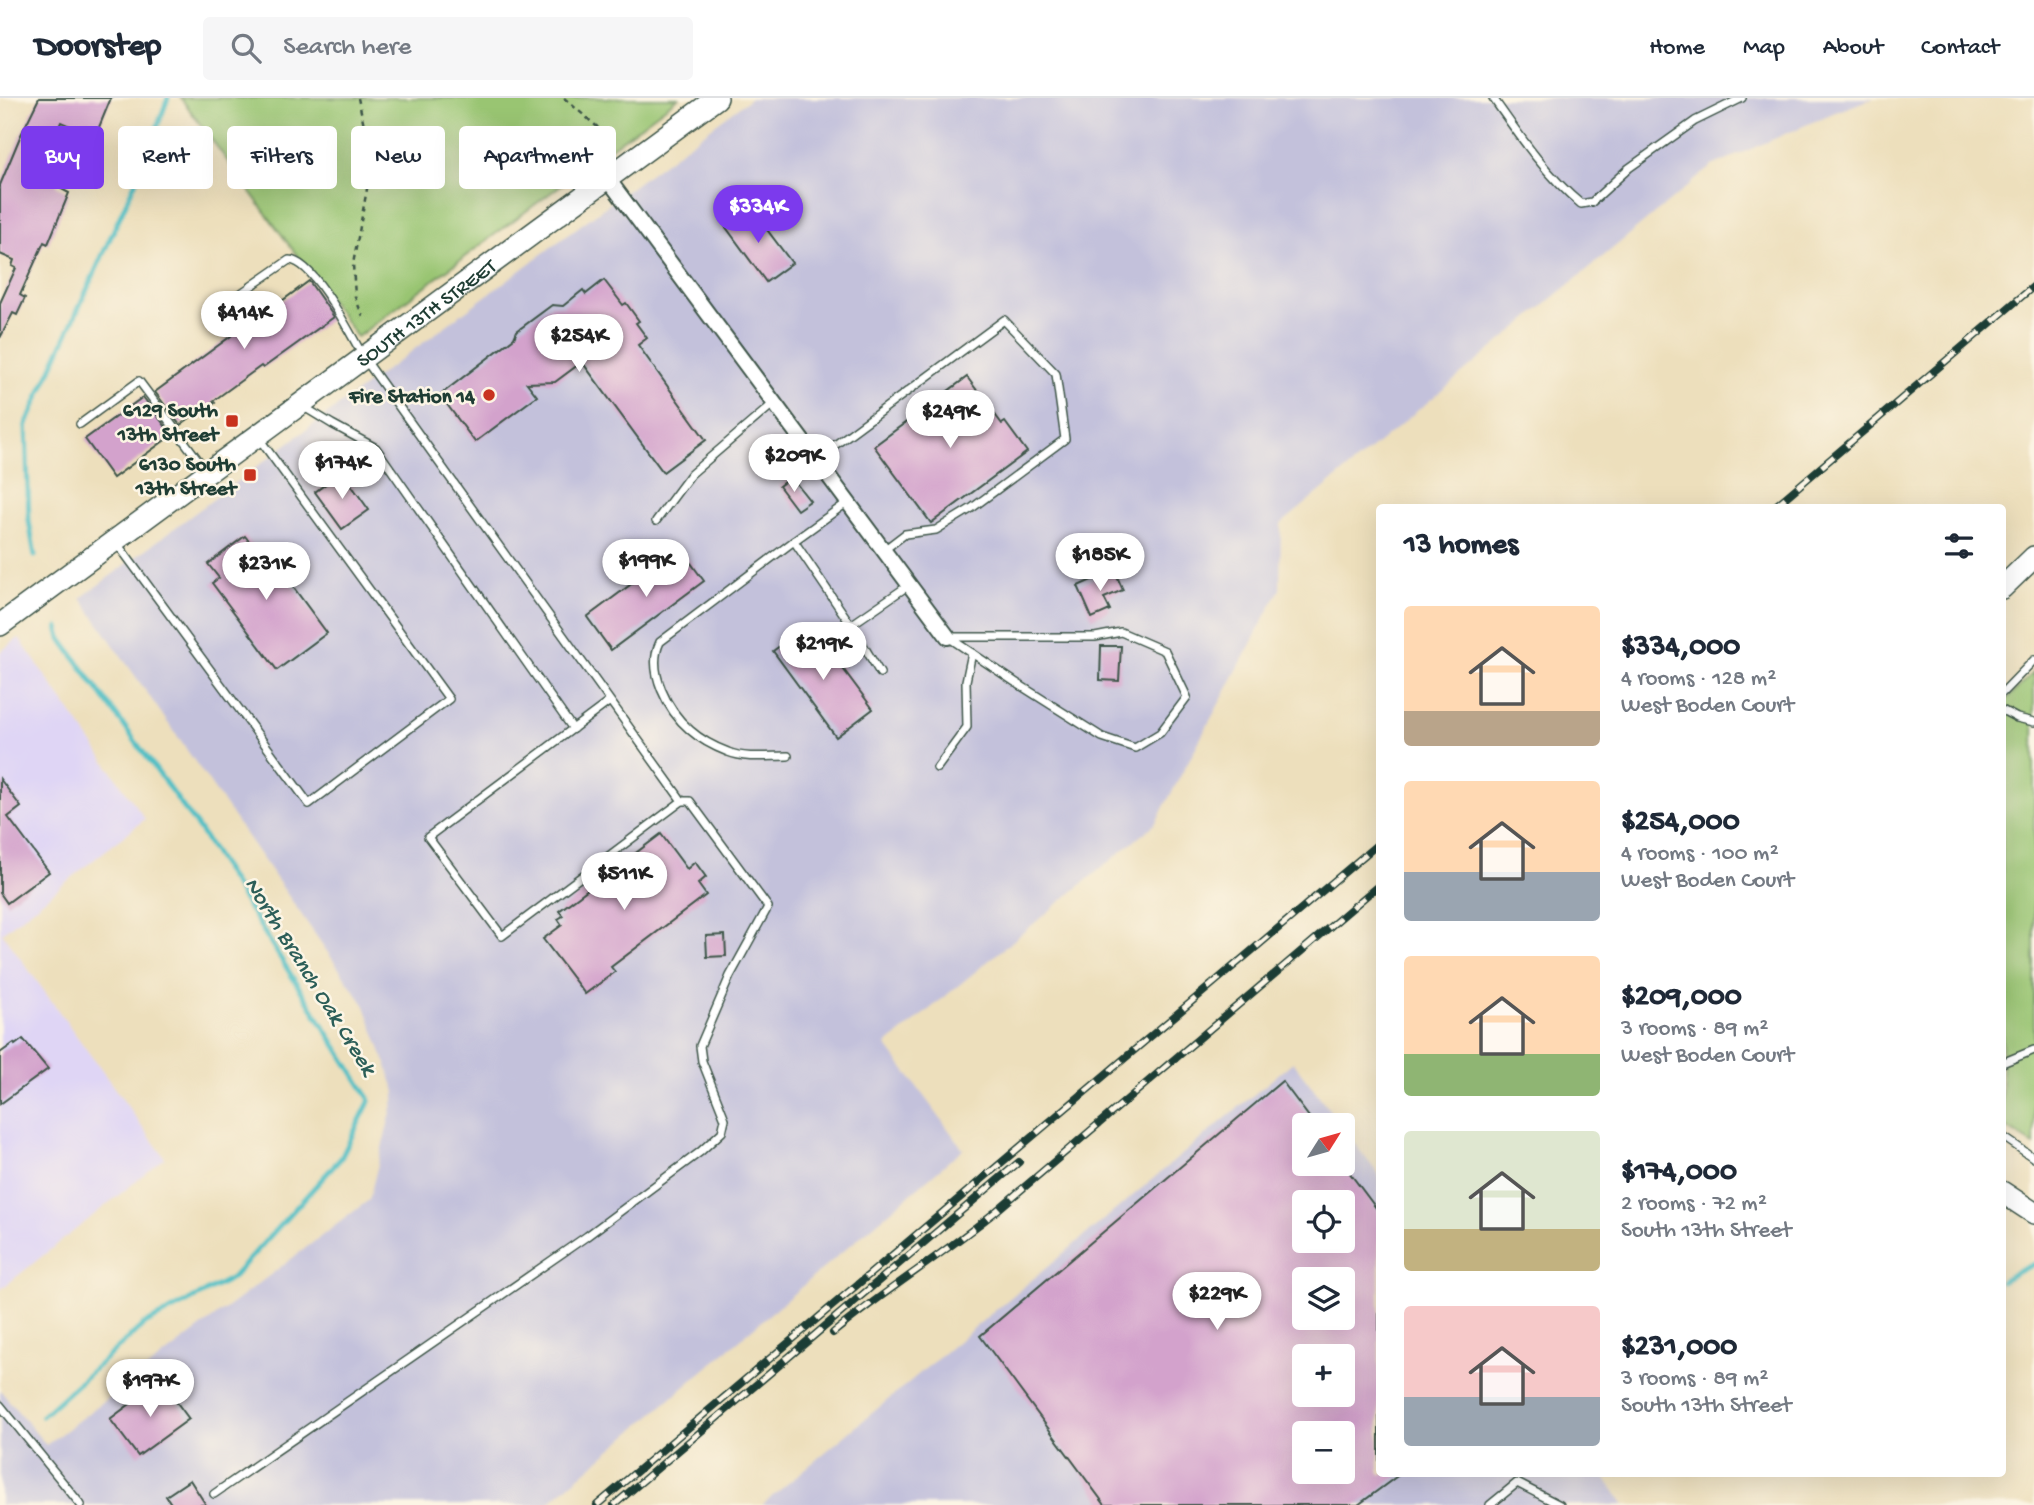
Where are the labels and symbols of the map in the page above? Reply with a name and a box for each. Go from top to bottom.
pin: $334K [709,186,807,245]
street label: SOUTH 13TH STREET [353,255,503,375]
pin: $414K [195,292,293,351]
pin: $254K [530,314,628,374]
place label: Fire Station 14 [348,386,476,411]
marker: Fire Station 14 [481,387,497,403]
pin: $249K [901,390,999,450]
place label: 6129 South 13th Street [117,400,220,449]
marker: 6129 South 13th Street [224,413,240,429]
pin: $209K [745,434,843,494]
pin: $174K [293,442,391,501]
place label: 6130 South 13th Street [135,454,238,503]
marker: 6130 South 13th Street [242,467,258,483]
pin: $185K [1051,533,1149,593]
pin: $199K [597,540,695,599]
pin: $231K [217,542,315,602]
pin: $219K [774,622,872,682]
pin: $511K [575,852,673,912]
water label: North Branch Oak Creek [237,873,382,1083]
north arrow [1292,1113,1354,1176]
pin: $229K [1168,1272,1266,1332]
pin: $197K [101,1360,199,1419]

